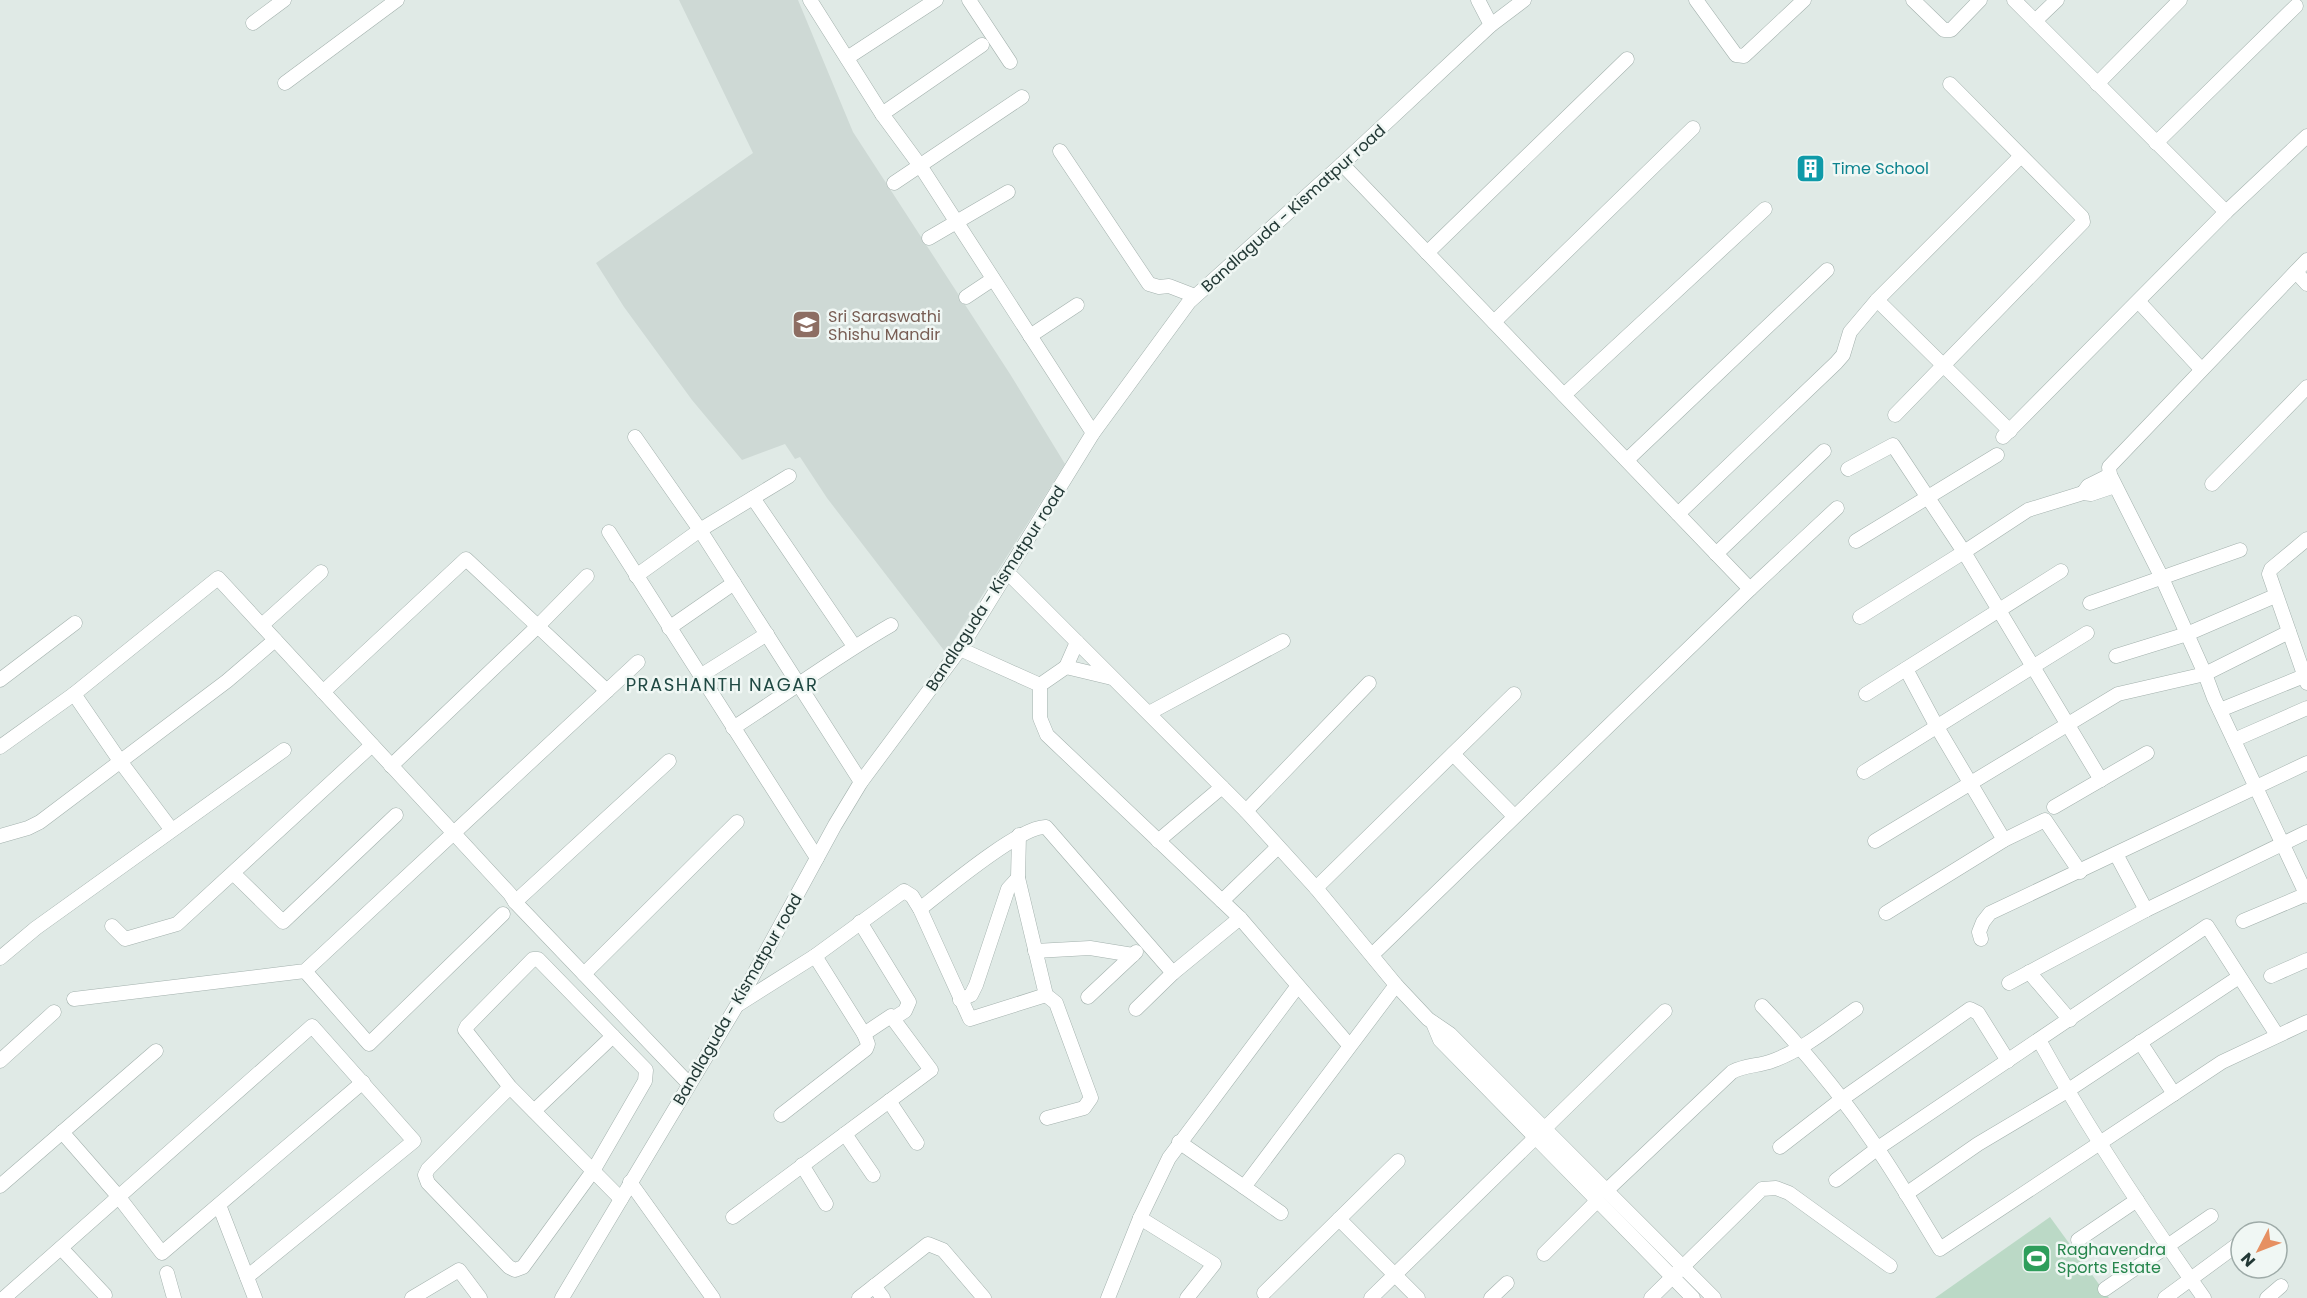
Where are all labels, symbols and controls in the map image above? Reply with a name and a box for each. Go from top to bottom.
street label: Bandlaguda - Kismatpur road [1196,119,1390,297]
building icon: Time School [1795,152,1827,184]
place label: Time School [1832,157,1929,180]
place label: Sri Saraswathi Shishu Mandir [828,305,941,346]
school or university icon: Sri Saraswathi Shishu Mandir [791,309,823,341]
street label: Bandlaguda - Kismatpur road [920,481,1071,695]
district label: PRASHANTH NAGAR [626,672,818,697]
street label: Bandlaguda - Kismatpur road [667,889,808,1109]
north arrow [2229,1220,2289,1280]
place label: Raghavendra Sports Estate [2057,1238,2166,1279]
sports icon: Raghavendra Sports Estate [2020,1242,2052,1274]
text: N [2236,1248,2261,1272]

